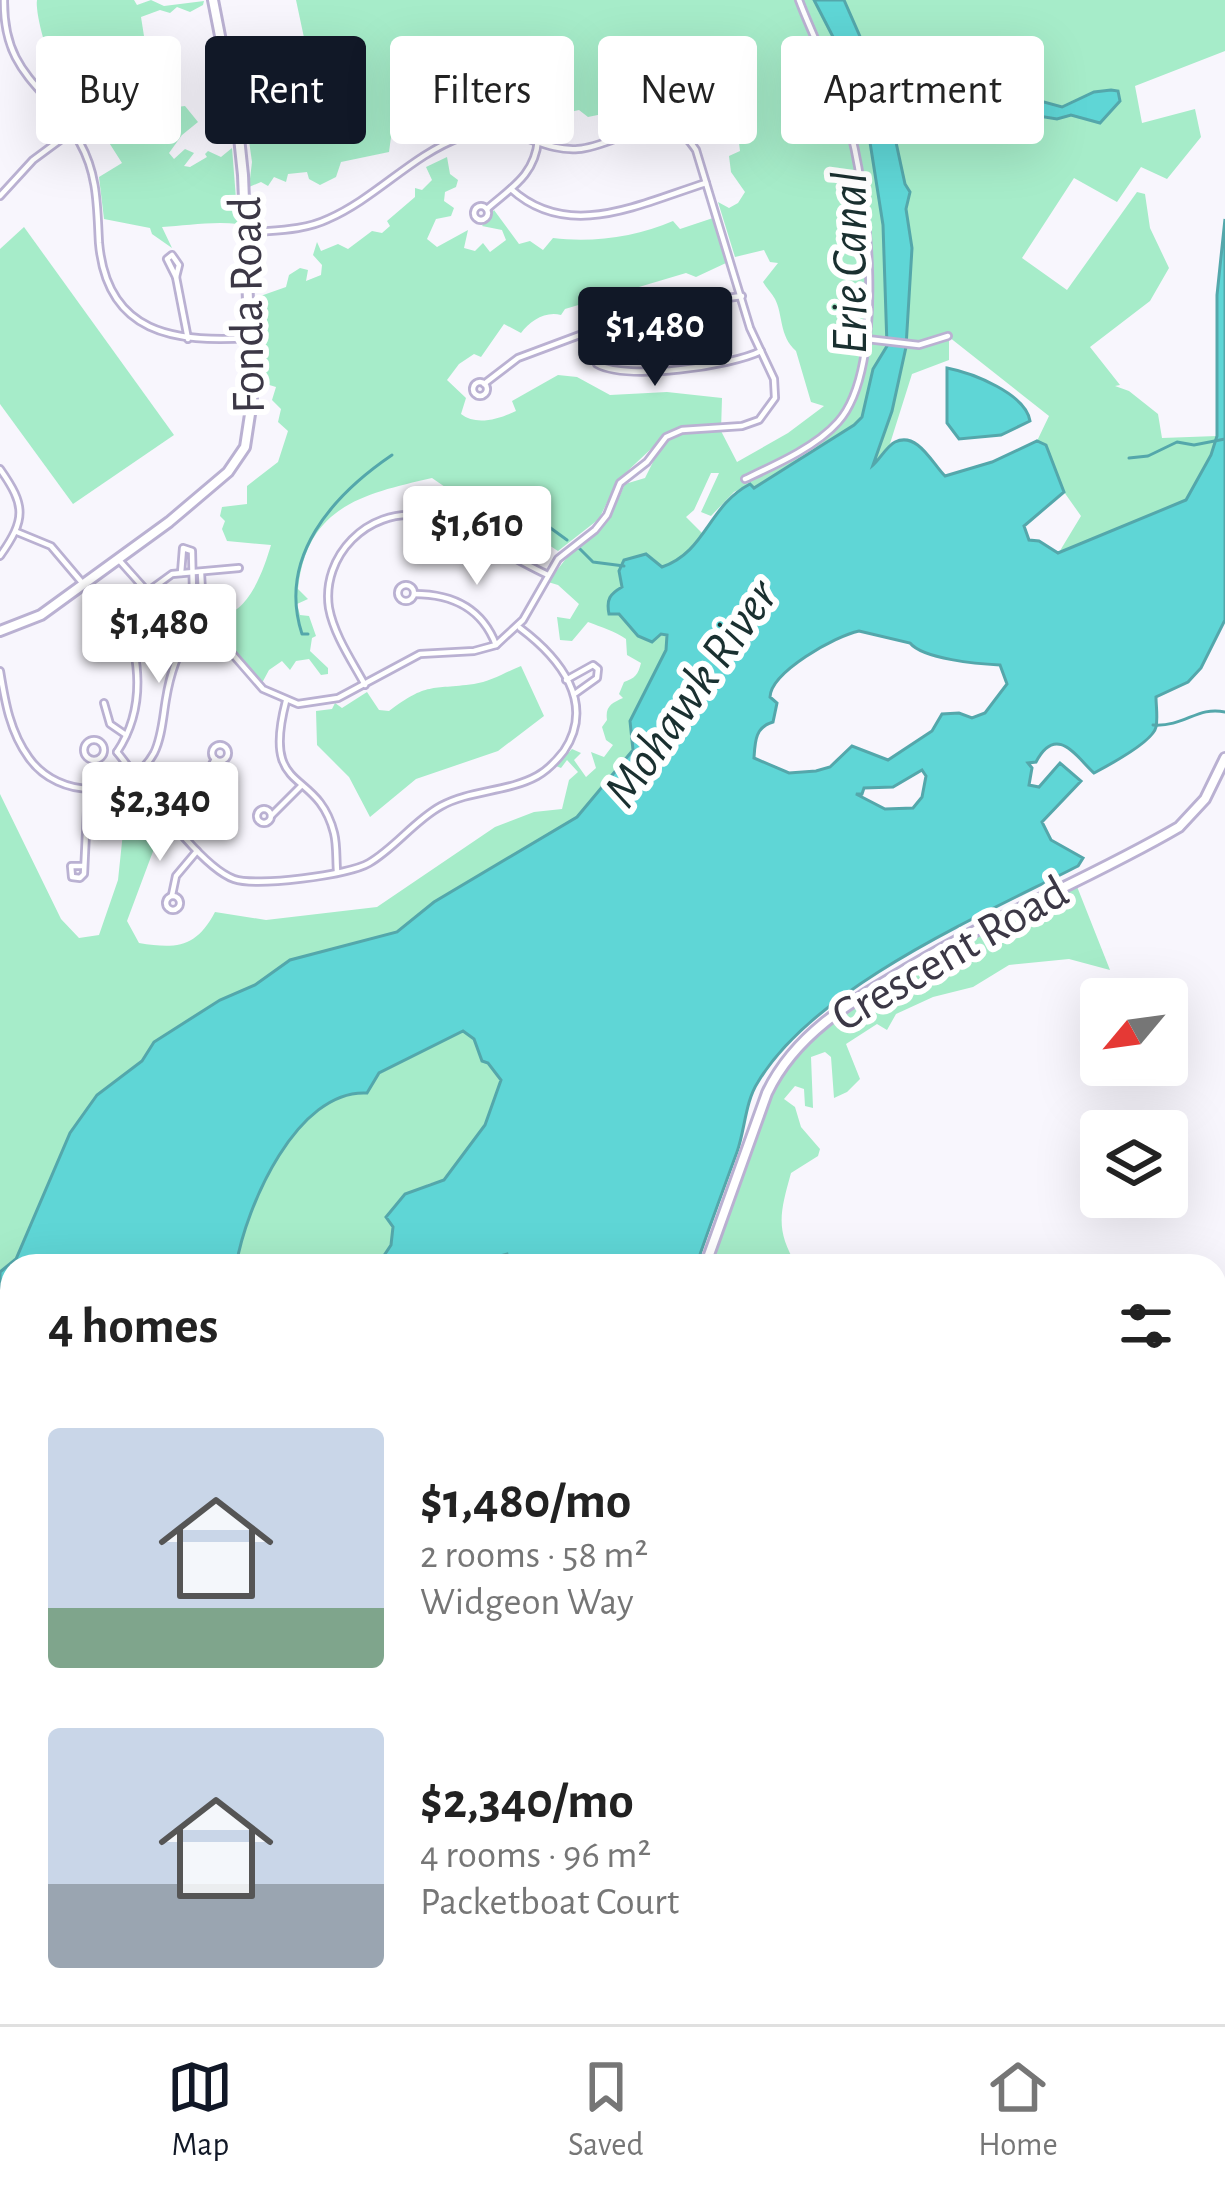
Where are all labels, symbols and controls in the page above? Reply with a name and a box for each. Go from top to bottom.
chip: Buy [36,36,181,144]
chip: Rent [205,36,366,144]
chip: Filters [390,36,574,144]
chip: New [598,36,757,144]
chip: Apartment [781,36,1044,144]
water label: Erie Canal [825,171,876,355]
street label: Fonda Road [222,196,274,414]
pin: $1,480 [557,287,753,389]
text: $1,480 [605,306,705,345]
pin: $1,610 [379,486,575,588]
text: $1,610 [430,505,524,544]
water label: Mohawk River [595,570,788,816]
pin: $1,480 [61,584,257,686]
text: $1,480 [109,603,209,642]
pin: $2,340 [62,762,258,864]
text: $2,340 [109,781,211,820]
street label: Crescent Road [824,868,1077,1041]
north arrow [1080,978,1188,1086]
map controls [1080,978,1188,1218]
button: layers [1080,1110,1188,1218]
icon: filters [1113,1293,1179,1359]
text: 4 homes [48,1301,218,1352]
icon: home [144,1476,288,1620]
text: $1,480/mo [420,1476,631,1527]
text: 2 rooms · 58 m² [420,1536,648,1575]
text: Widgeon Way [420,1583,634,1622]
icon: home [144,1776,288,1920]
text: $2,340/mo [420,1776,634,1827]
text: 4 rooms · 96 m² [420,1836,651,1875]
text: Packetboat Court [420,1883,679,1922]
tab: Map [167,2054,233,2166]
tab: Saved [568,2054,644,2166]
tab: Home [978,2054,1058,2166]

